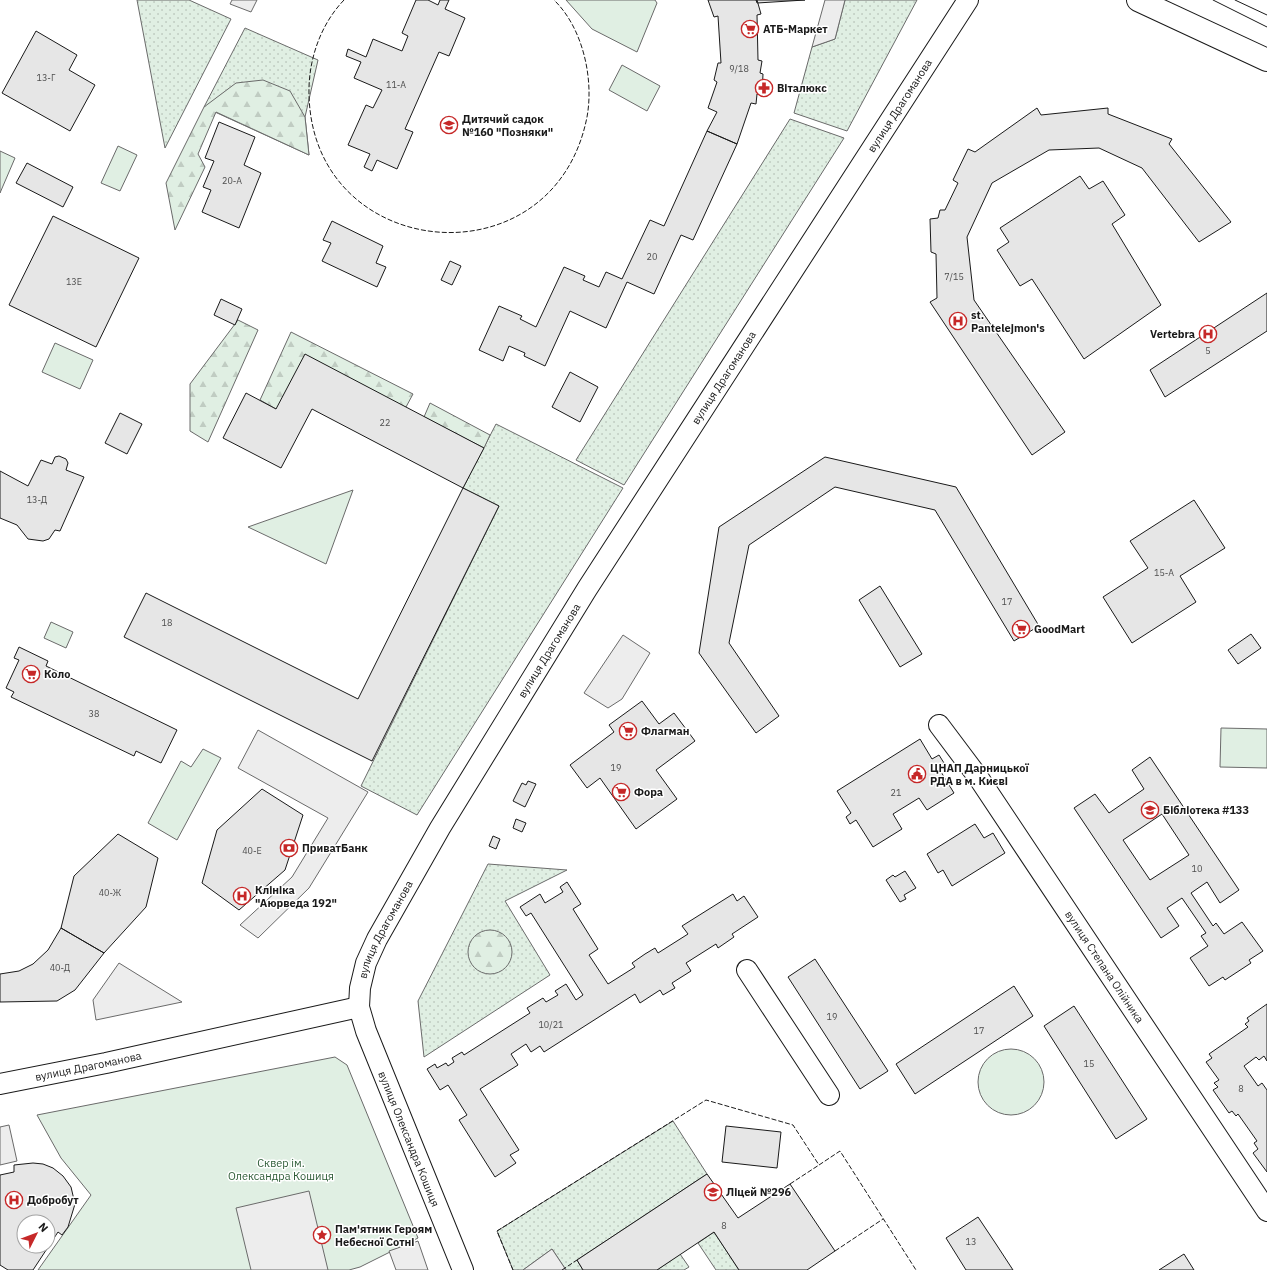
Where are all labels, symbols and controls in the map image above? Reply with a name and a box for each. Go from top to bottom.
supermarket icon: АТБ-Маркет [740,19,760,39]
place label: АТБ-Маркет [763,22,828,36]
street label: вулиця Драгоманова [864,56,935,155]
house number: 9/18 [729,63,749,74]
house number: 13-Г [37,72,56,83]
pharmacy icon: Віталюкс [754,78,774,98]
house number: 11-А [386,79,406,90]
place label: Віталюкс [777,81,827,95]
place label: Дитячий садок №160 "Позняки" [462,112,553,139]
school or university icon: Дитячий садок №160 "Позняки" [439,115,459,135]
house number: 20-А [222,175,242,186]
house number: 20 [647,251,657,262]
house number: 7/15 [944,271,964,282]
house number: 13Е [66,276,82,287]
place label: st. Pantelejmon's [971,308,1045,335]
hospital icon: st. Pantelejmon's [948,311,968,331]
hospital icon: Vertebra [1198,324,1218,344]
place label: Vertebra [1150,327,1195,341]
street label: вулиця Драгоманова [688,328,759,427]
house number: 5 [1205,345,1211,356]
house number: 22 [380,417,390,428]
house number: 13-Д [27,494,48,505]
house number: 15-А [1154,567,1174,578]
house number: 17 [1002,596,1012,607]
street label: вулиця Драгоманова [515,601,584,700]
house number: 18 [162,617,172,628]
supermarket icon: GoodMart [1011,619,1031,639]
place label: GoodMart [1034,622,1085,636]
supermarket icon: Коло [21,664,41,684]
place label: Коло [44,667,70,681]
house number: 38 [89,708,99,719]
supermarket icon: Флагман [618,721,638,741]
place label: Флагман [641,724,690,738]
place label: ЦНАП Дарницької РДА в м. Києві [930,761,1029,788]
house number: 19 [611,762,621,773]
public building icon: ЦНАП Дарницької РДА в м. Києві [907,764,927,784]
supermarket icon: Фора [611,782,631,802]
place label: Фора [634,785,663,799]
house number: 21 [891,787,901,798]
school or university icon: Бібліотека #133 [1140,800,1160,820]
place label: Бібліотека #133 [1163,803,1249,817]
bank icon: ПриватБанк [279,838,299,858]
place label: ПриватБанк [302,841,368,855]
house number: 40-Е [242,845,262,856]
house number: 10 [1192,863,1202,874]
street label: вулиця Драгоманова [355,878,416,980]
place label: Клініка "Аюрведа 192" [255,883,337,910]
hospital icon: Клініка "Аюрведа 192" [232,886,252,906]
house number: 40-Ж [99,887,122,898]
street label: вулиця Степана Олійника [1062,908,1147,1026]
house number: 40-Д [50,962,71,973]
house number: 19 [827,1011,837,1022]
house number: 10/21 [538,1019,564,1030]
house number: 17 [974,1025,984,1036]
street label: вулиця Драгоманова [34,1048,143,1084]
house number: 15 [1084,1058,1094,1069]
street label: вулиця Олександра Кошиця [375,1069,443,1209]
house number: 8 [1238,1083,1244,1094]
park label: Сквер ім. Олександра Кошиця [228,1156,334,1183]
school or university icon: Ліцей №296 [703,1182,723,1202]
place label: Ліцей №296 [726,1185,792,1199]
hospital icon: Добробут [4,1190,24,1210]
place label: Добробут [27,1193,79,1207]
north arrow [16,1214,56,1254]
text: N [36,1220,51,1235]
house number: 8 [721,1220,727,1231]
place label: Пам'ятник Героям Небесної Сотні [335,1222,432,1249]
place icon: Пам'ятник Героям Небесної Сотні [312,1225,332,1245]
house number: 13 [966,1236,976,1247]

